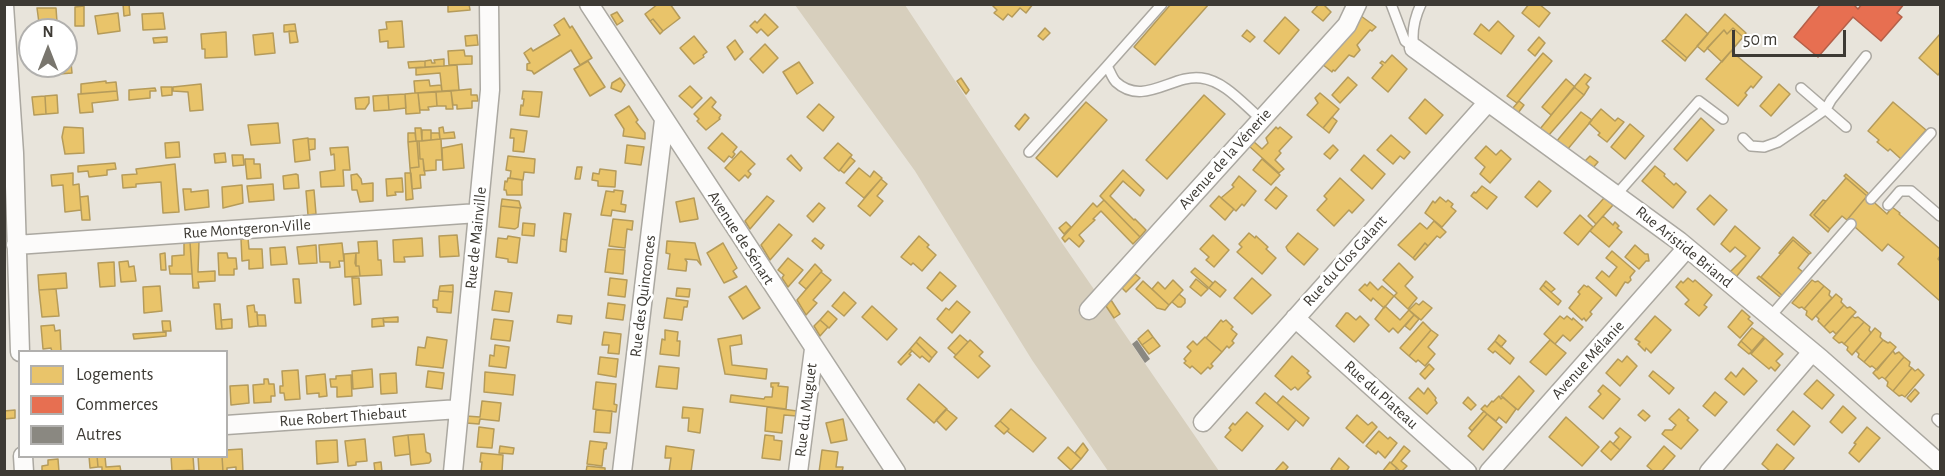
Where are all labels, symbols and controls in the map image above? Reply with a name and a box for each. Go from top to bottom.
north arrow [18,18,78,78]
scale bar [1735,18,1849,56]
text: N [42,24,54,40]
text: 50 m [1743,31,1777,49]
street label: Avenue de la Vénerie [1175,105,1275,213]
street label: Rue de Mainville [461,186,491,290]
street label: Avenue de Sénart [704,188,778,288]
street label: Rue Aristide Briand [1632,202,1736,292]
street label: Rue du Clos Galant [1299,212,1391,310]
street label: Rue Montgeron-Ville [183,215,311,243]
street label: Rue des Quinconces [626,234,660,358]
street label: Avenue Mélanie [1548,317,1628,403]
legend [18,350,228,458]
street label: Rue du Plateau [1340,357,1422,433]
street label: Rue du Muguet [791,362,821,458]
text: Logements [76,366,154,384]
text: Commerces [76,396,158,414]
street label: Rue Robert Thiebaut [279,403,407,431]
text: Autres [76,426,122,444]

